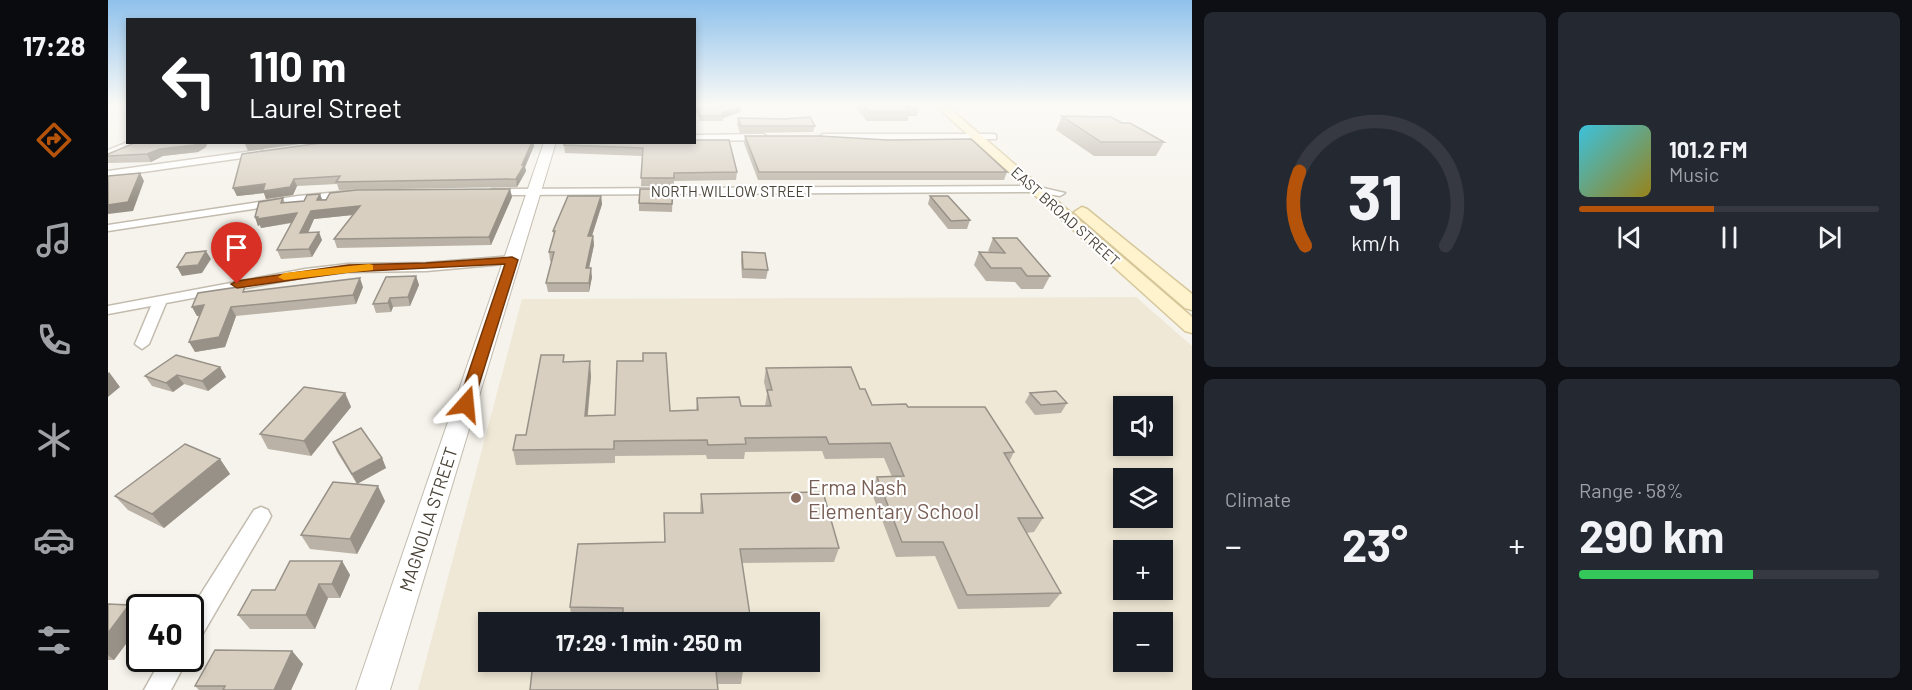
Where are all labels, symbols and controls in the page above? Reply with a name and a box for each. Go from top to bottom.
text: 17:28 [23,29,85,61]
text: 110 m [249,40,346,90]
icon: left [150,42,228,120]
text: Laurel Street [249,91,402,123]
icon: directions [33,119,75,161]
text: 101.2 FM [1669,136,1748,162]
text: 31 [1347,159,1403,233]
text: Music [1669,162,1719,186]
street label: EAST BROAD STREET [1008,163,1124,269]
street label: NORTH WILLOW STREET [651,182,813,200]
icon: music [33,219,75,261]
icon: previous [1613,221,1646,254]
icon: pause [1713,221,1746,254]
icon: next [1813,221,1846,254]
pin [211,222,262,284]
icon: arrive [220,231,253,264]
text: km/h [1351,231,1399,256]
icon: phone [33,319,75,361]
position arrow [434,372,498,436]
map controls [1113,396,1173,672]
button: sound [1113,396,1173,456]
icon: climate [33,419,75,461]
street label: MAGNOLIA STREET [394,444,462,594]
button: layers [1113,468,1173,528]
place label: Erma Nash Elementary School [808,474,979,523]
text: Range · 58% [1579,478,1683,502]
text: Climate [1225,487,1291,511]
marker: Erma Nash Elementary School [789,491,803,505]
text: 290 km [1579,508,1724,562]
text: 23° [1342,517,1408,571]
icon: car [33,519,75,561]
text: − [1225,525,1242,565]
text: + [1508,525,1525,565]
button: + [1113,540,1173,600]
speed limit sign: 40 [126,594,204,672]
button: − [1113,612,1173,672]
icon: filters [33,619,75,661]
text: 17:29 · 1 min · 250 m [556,629,742,655]

